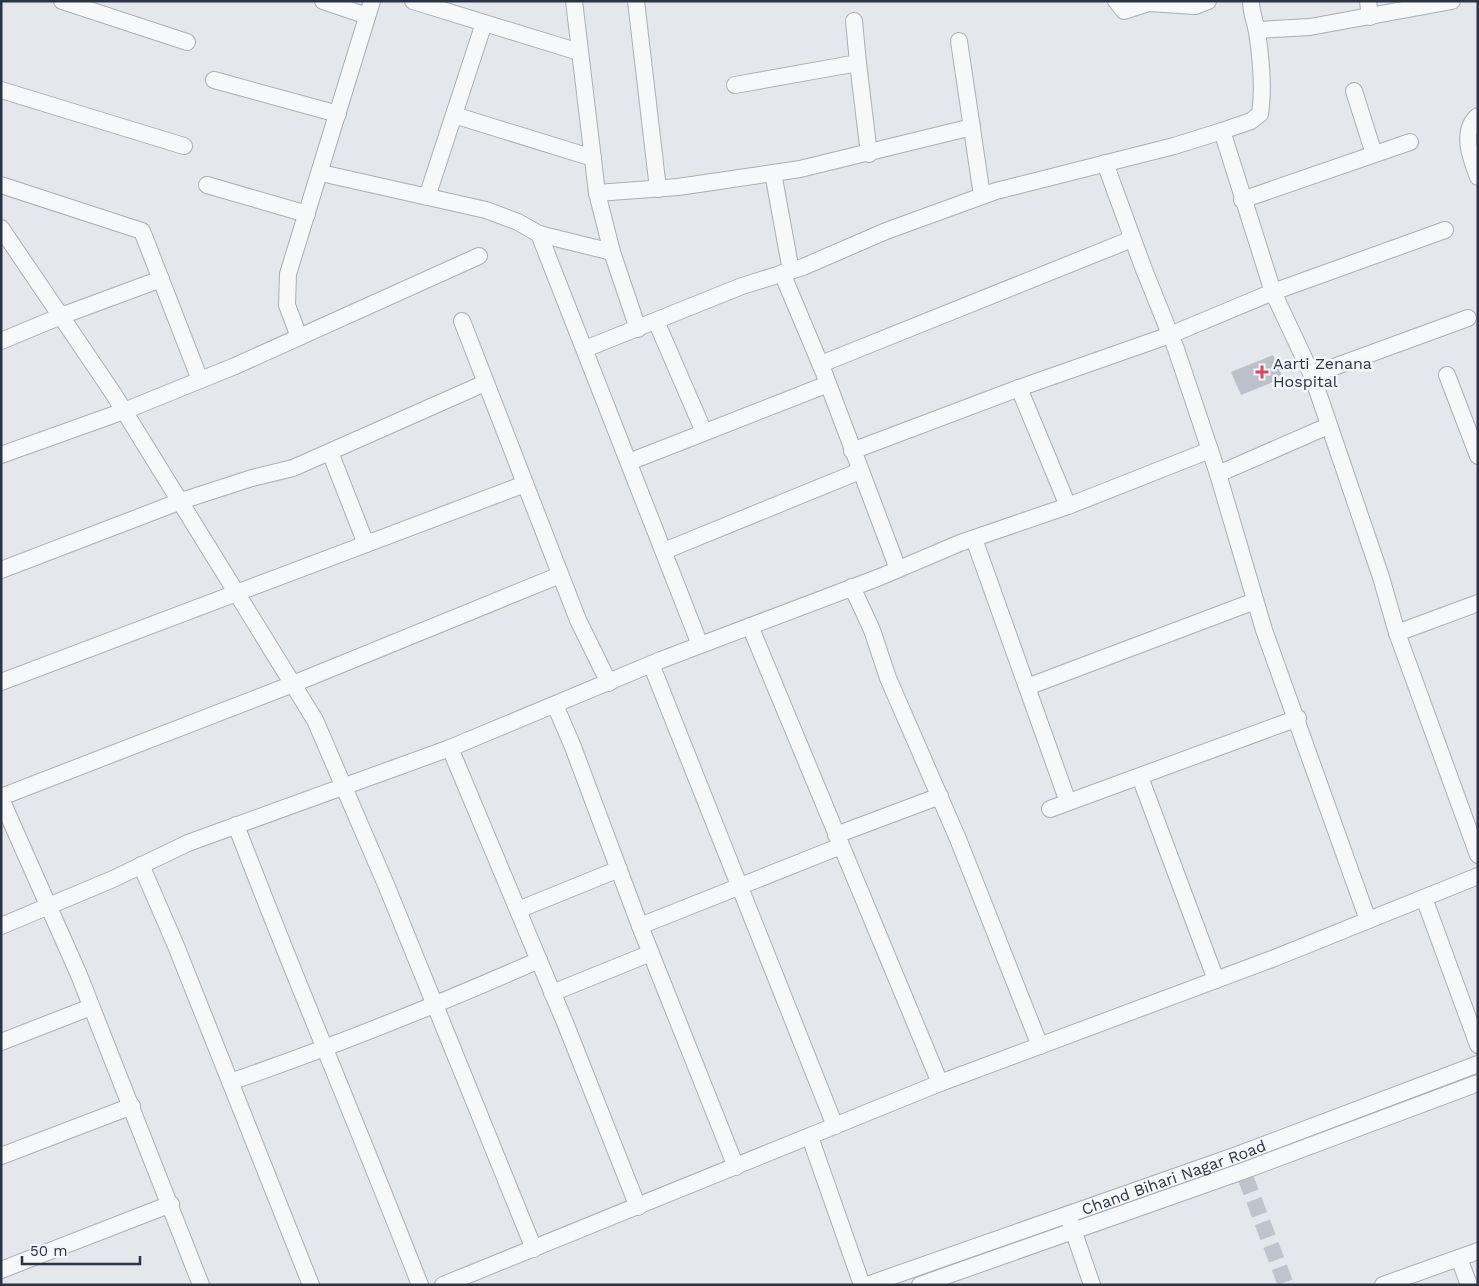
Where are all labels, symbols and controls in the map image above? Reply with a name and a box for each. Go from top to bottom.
place label: Aarti Zenana Hospital [1273,354,1372,391]
marker: Aarti Zenana Hospital [1255,365,1269,379]
street label: Chand Bihari Nagar Road [1079,1136,1269,1219]
scale bar [22,1234,140,1266]
text: 50 m [30,1242,67,1260]

